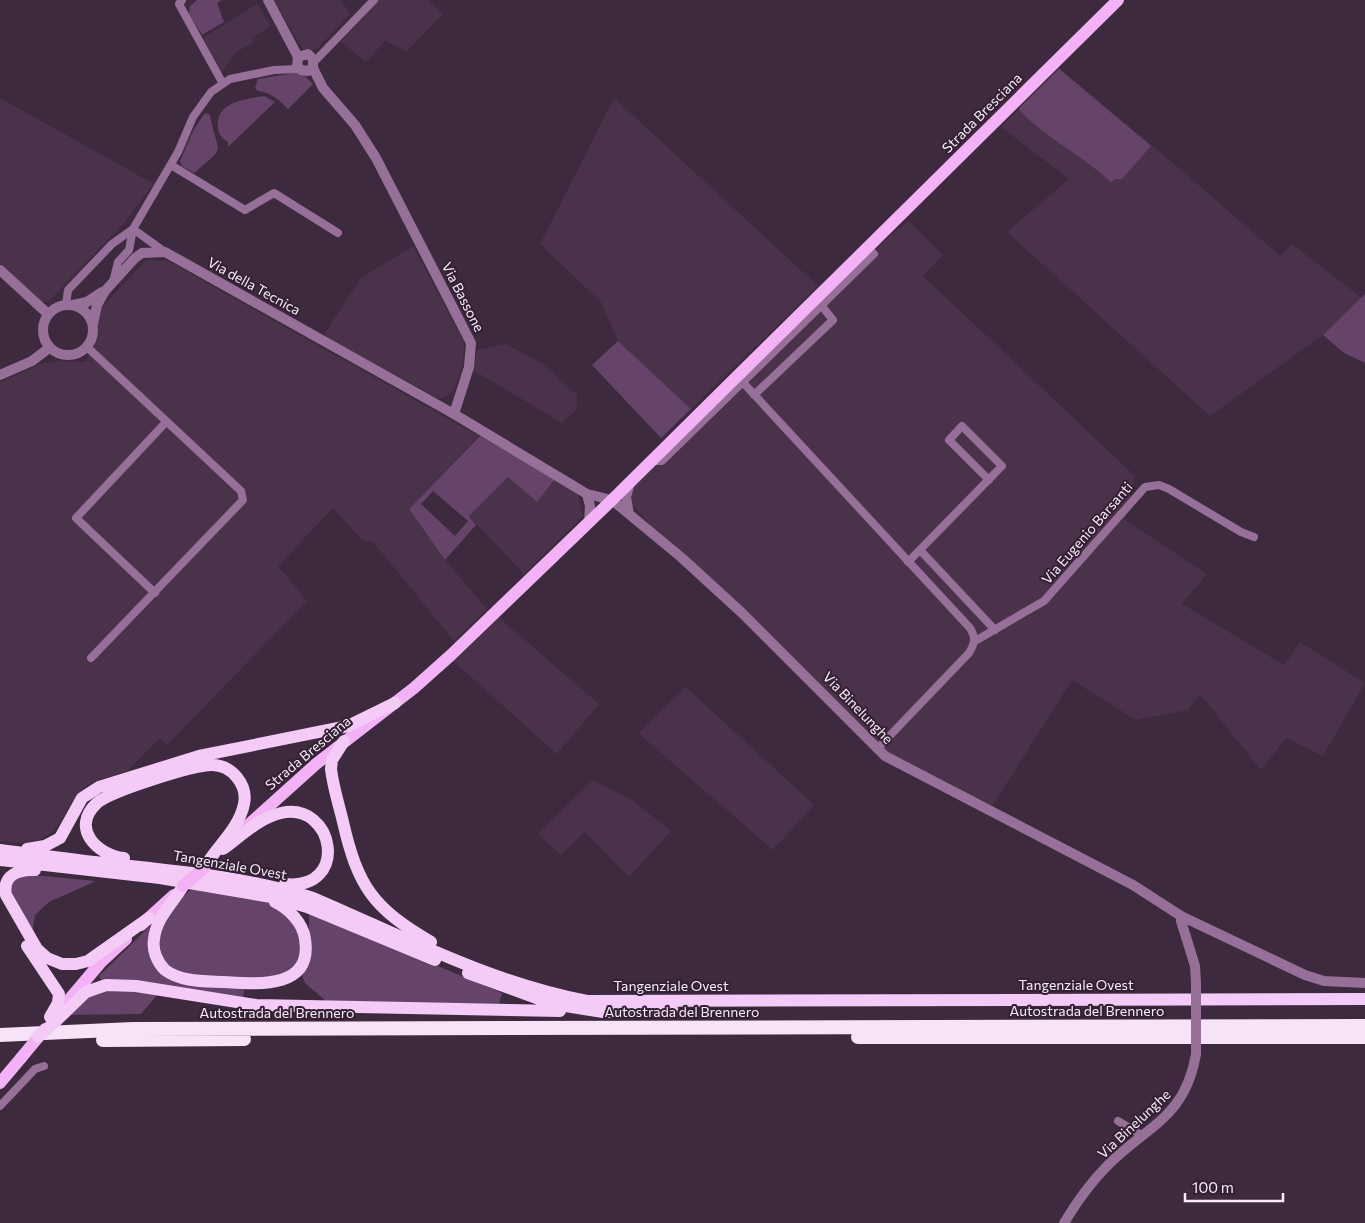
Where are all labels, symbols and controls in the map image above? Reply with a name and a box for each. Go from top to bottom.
street label: Strada Bresciana [938,69,1025,156]
street label: Via della Tecnica [205,253,304,318]
street label: Via Bassone [439,259,488,335]
street label: Via Eugenio Barsanti [1038,478,1136,587]
street label: Via Binelunghe [820,668,897,747]
street label: Strada Bresciana [262,712,354,793]
street label: Tangenziale Ovest [172,846,289,883]
street label: Tangenziale Ovest [1018,976,1134,993]
street label: Tangenziale Ovest [613,977,729,994]
street label: Autostrada del Brennero [1010,1002,1164,1019]
street label: Autostrada del Brennero [605,1003,759,1020]
street label: Autostrada del Brennero [200,1004,354,1021]
street label: Via Binelunghe [1094,1085,1174,1162]
scale bar [1185,1170,1282,1202]
text: 100 m [1192,1178,1234,1196]

